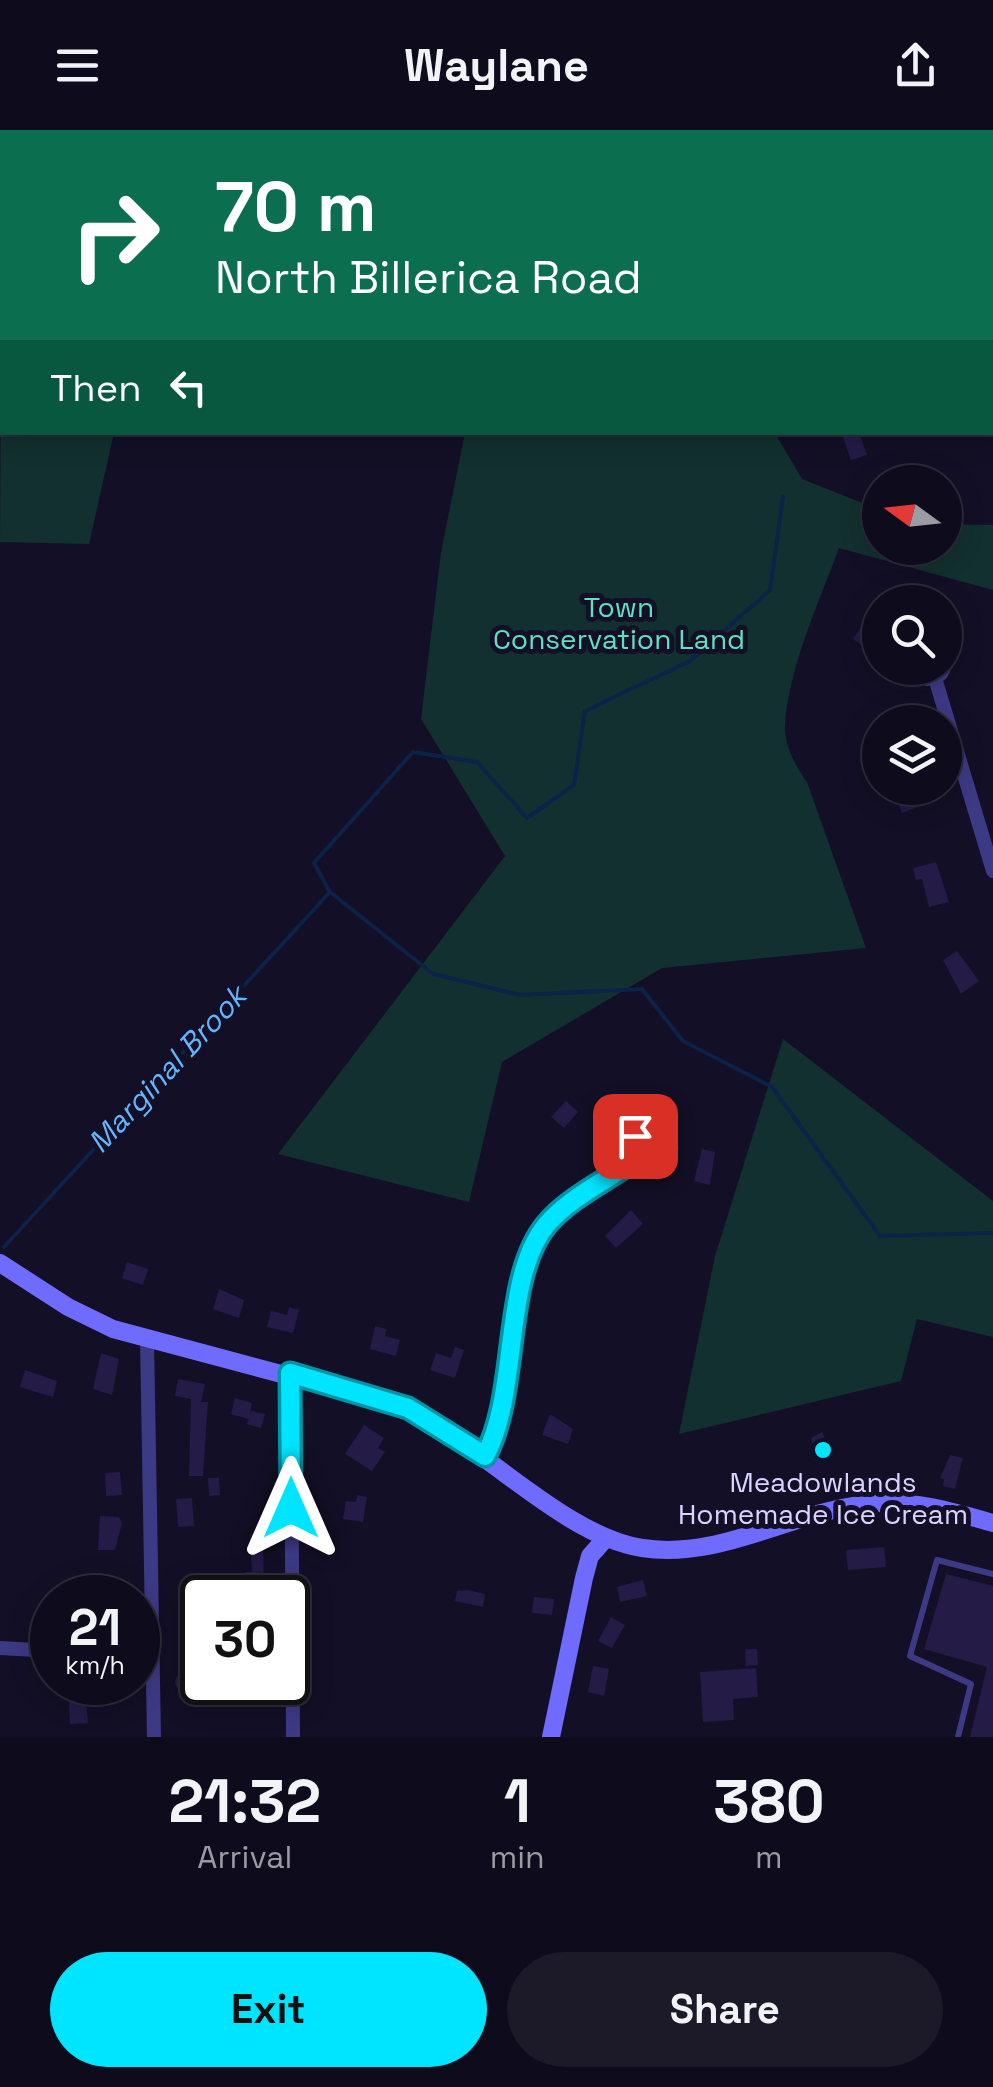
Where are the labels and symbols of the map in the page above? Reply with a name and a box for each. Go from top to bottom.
north arrow [862,465,962,565]
park label: Town Conservation Land [493,589,745,657]
water label: Marginal Brook [79,975,257,1161]
pin [593,1094,678,1179]
marker: Meadowlands Homemade Ice Cream [812,1439,834,1461]
position arrow [239,1456,343,1560]
place label: Meadowlands Homemade Ice Cream [678,1464,968,1532]
speed limit sign: 30 [180,1575,310,1705]

